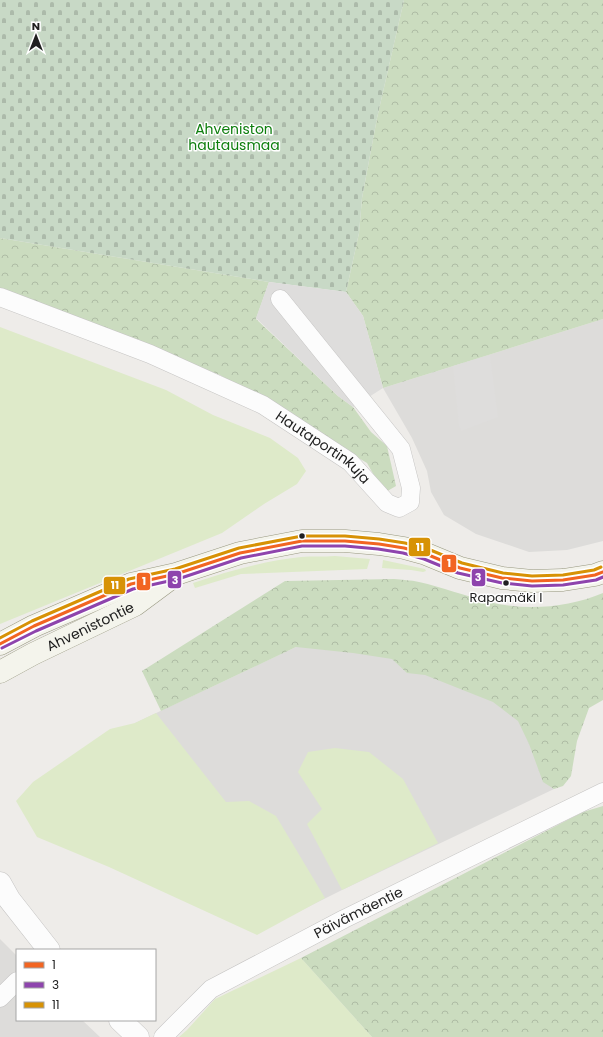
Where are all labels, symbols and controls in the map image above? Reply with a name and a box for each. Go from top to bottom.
north arrow [16,16,56,56]
text: N [32,18,40,34]
park label: Ahveniston hautausmaa [188,119,280,155]
street label: Hautaportinkuja [272,406,375,488]
unlabelled marker [297,531,307,541]
line badge: 11 [408,537,431,557]
text: 11 [416,539,424,555]
line badge: 1 [441,554,457,573]
text: 1 [447,555,451,571]
line badge: 3 [471,568,486,587]
text: 3 [475,569,482,585]
line badge: 3 [167,570,182,589]
line badge: 1 [136,572,151,591]
text: 3 [172,572,179,588]
text: 1 [142,573,146,589]
line badge: 11 [103,576,126,595]
text: 11 [111,577,119,593]
marker: Rapamäki I [501,578,511,588]
place label: Rapamäki I [469,588,543,607]
street label: Ahvenistontie [43,597,138,656]
street label: Päivämäentie [310,882,407,943]
legend [16,949,156,1021]
text: 1 [52,956,56,973]
text: 3 [52,976,59,993]
text: 11 [52,996,60,1013]

